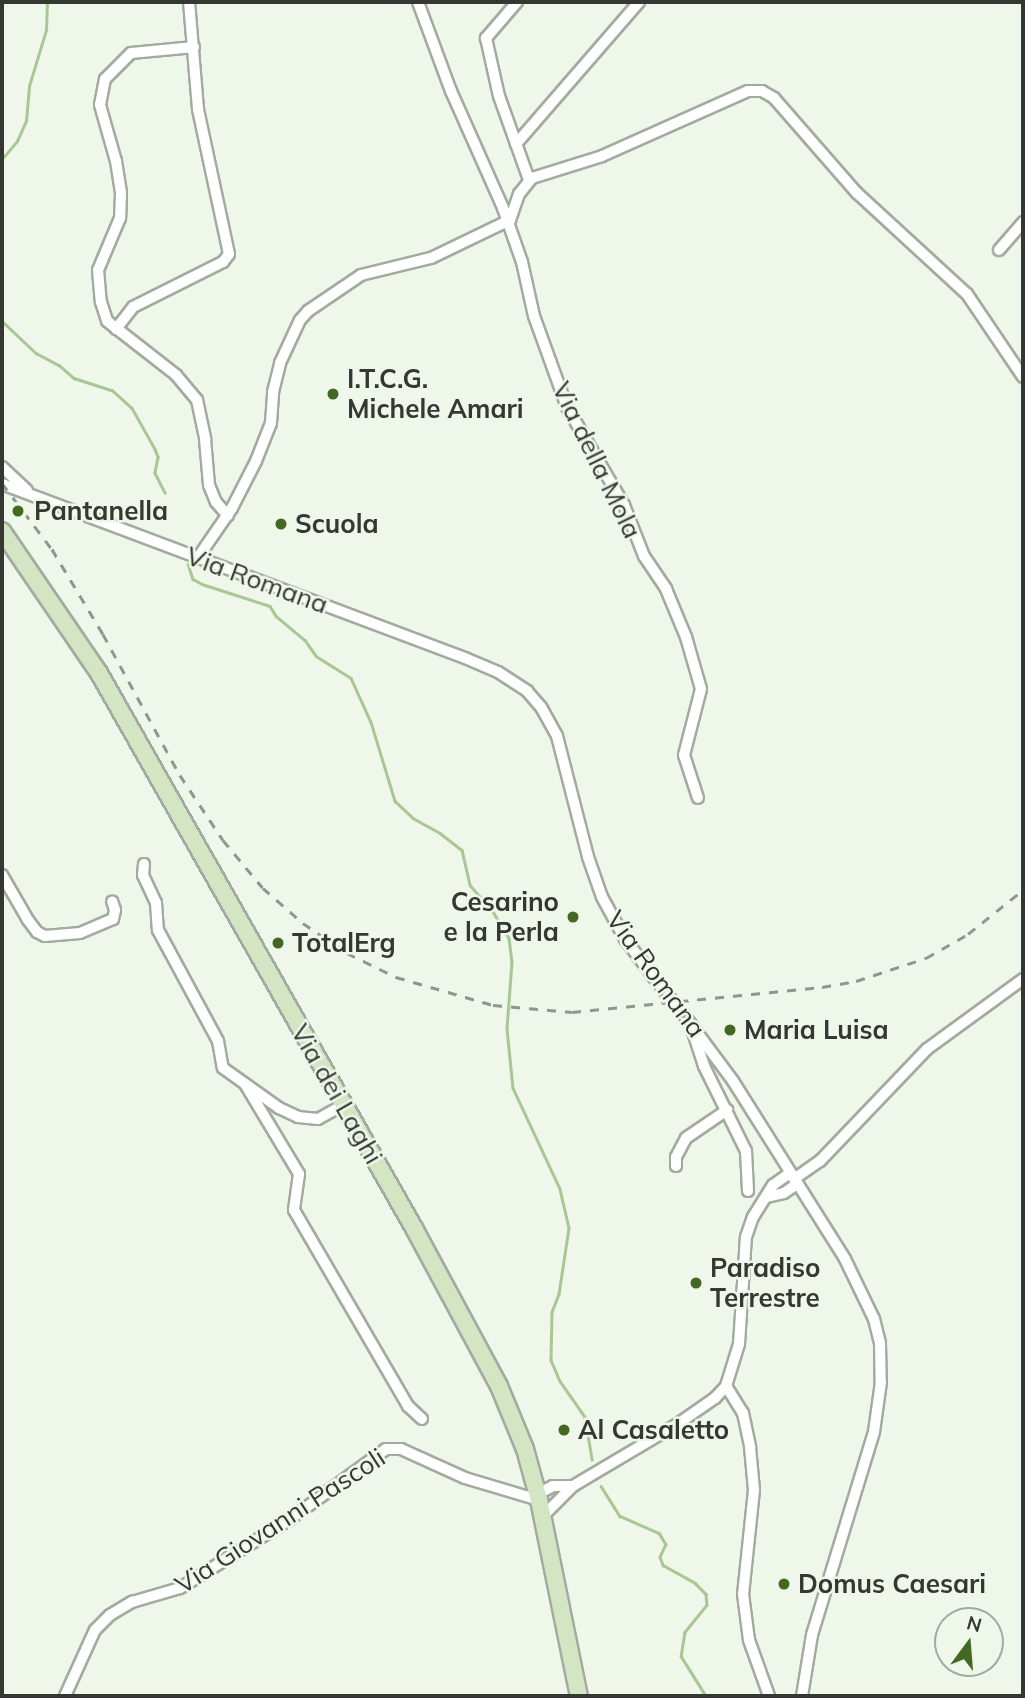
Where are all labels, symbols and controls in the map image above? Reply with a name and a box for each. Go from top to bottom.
place label: I.T.C.G. Michele Amari [347,363,524,424]
street label: Via della Mola [546,377,648,543]
marker: I.T.C.G. Michele Amari [325,386,341,402]
place label: Pantanella [34,495,168,527]
marker: Pantanella [8,501,28,521]
place label: Scuola [295,508,379,540]
marker: Scuola [273,516,289,532]
street label: Via Romana [182,540,332,620]
place label: Cesarino e la Perla [444,886,559,948]
street label: Via Romana [600,905,712,1043]
marker: Cesarino e la Perla [565,909,581,925]
place label: TotalErg [292,927,396,959]
marker: TotalErg [270,935,286,951]
place label: Maria Luisa [744,1014,889,1046]
street label: Via dei Laghi [284,1019,390,1169]
marker: Maria Luisa [722,1022,738,1038]
place label: Paradiso Terrestre [710,1252,820,1314]
marker: Paradiso Terrestre [688,1275,704,1291]
place label: Al Casaletto [578,1414,729,1446]
marker: Al Casaletto [556,1422,572,1438]
street label: Via Giovanni Pascoli [169,1442,391,1600]
place label: Domus Caesari [798,1568,986,1600]
marker: Domus Caesari [776,1576,792,1592]
north arrow [934,1607,1004,1677]
text: N [964,1610,984,1637]

